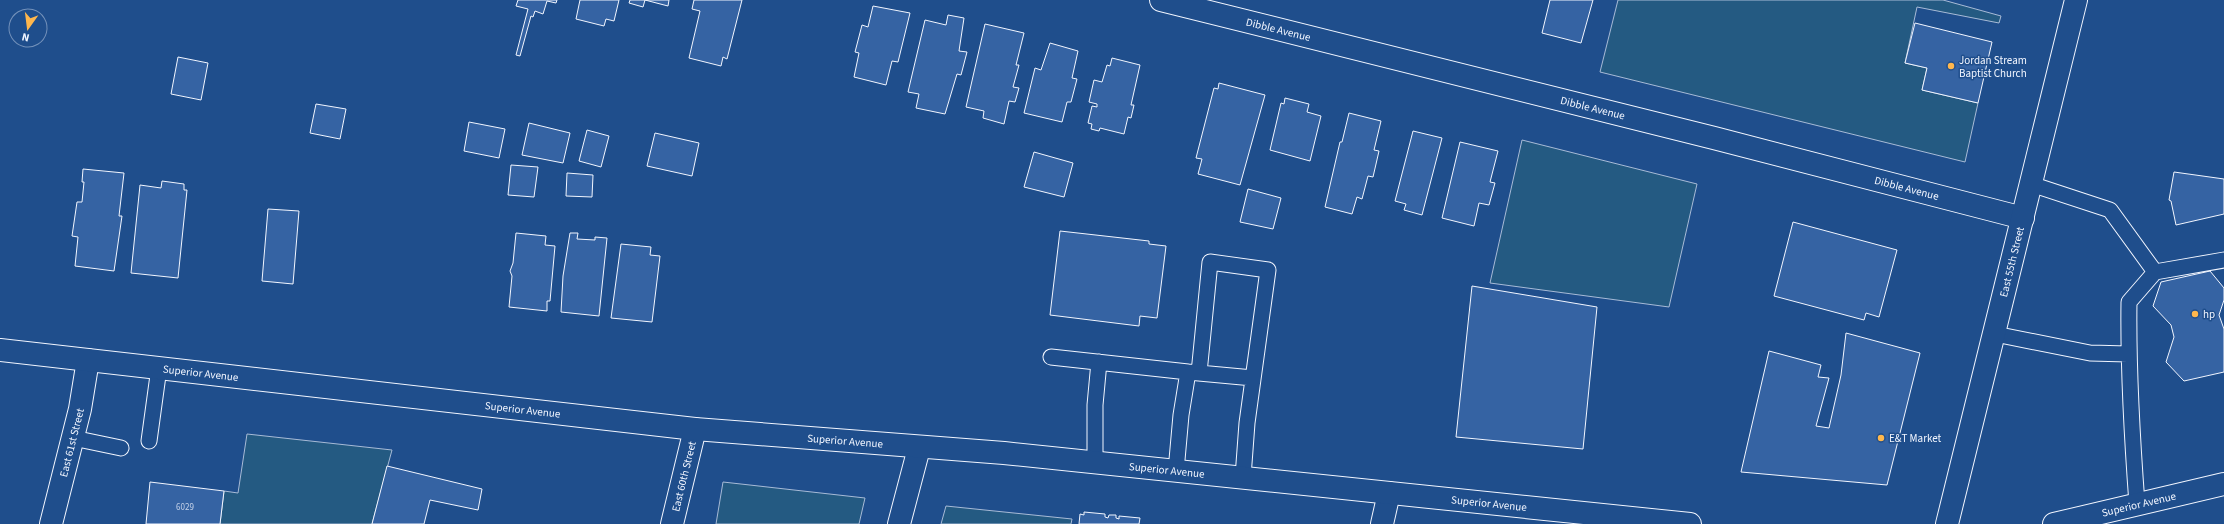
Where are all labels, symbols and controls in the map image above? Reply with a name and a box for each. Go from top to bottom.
north arrow [8,8,48,48]
street label: Dibble Avenue [1245,14,1313,45]
text: N [20,29,31,45]
place label: Jordan Stream Baptist Church [1959,53,2027,81]
marker: Jordan Stream Baptist Church [1946,61,1956,71]
street label: Dibble Avenue [1559,92,1627,123]
street label: Dibble Avenue [1873,172,1941,204]
street label: East 55th Street [1996,225,2028,299]
place label: hp [2203,307,2215,322]
marker: hp [2190,309,2200,319]
street label: Superior Avenue [162,361,240,385]
street label: Superior Avenue [484,398,562,421]
street label: East 61st Street [56,406,88,479]
street label: Superior Avenue [807,430,884,451]
place label: E&T Market [1889,431,1942,446]
marker: E&T Market [1876,433,1886,443]
street label: East 60th Street [668,439,699,513]
street label: Superior Avenue [1128,458,1206,481]
street label: Superior Avenue [2100,488,2178,520]
street label: Superior Avenue [1450,492,1528,515]
house number: 6029 [176,501,194,514]

